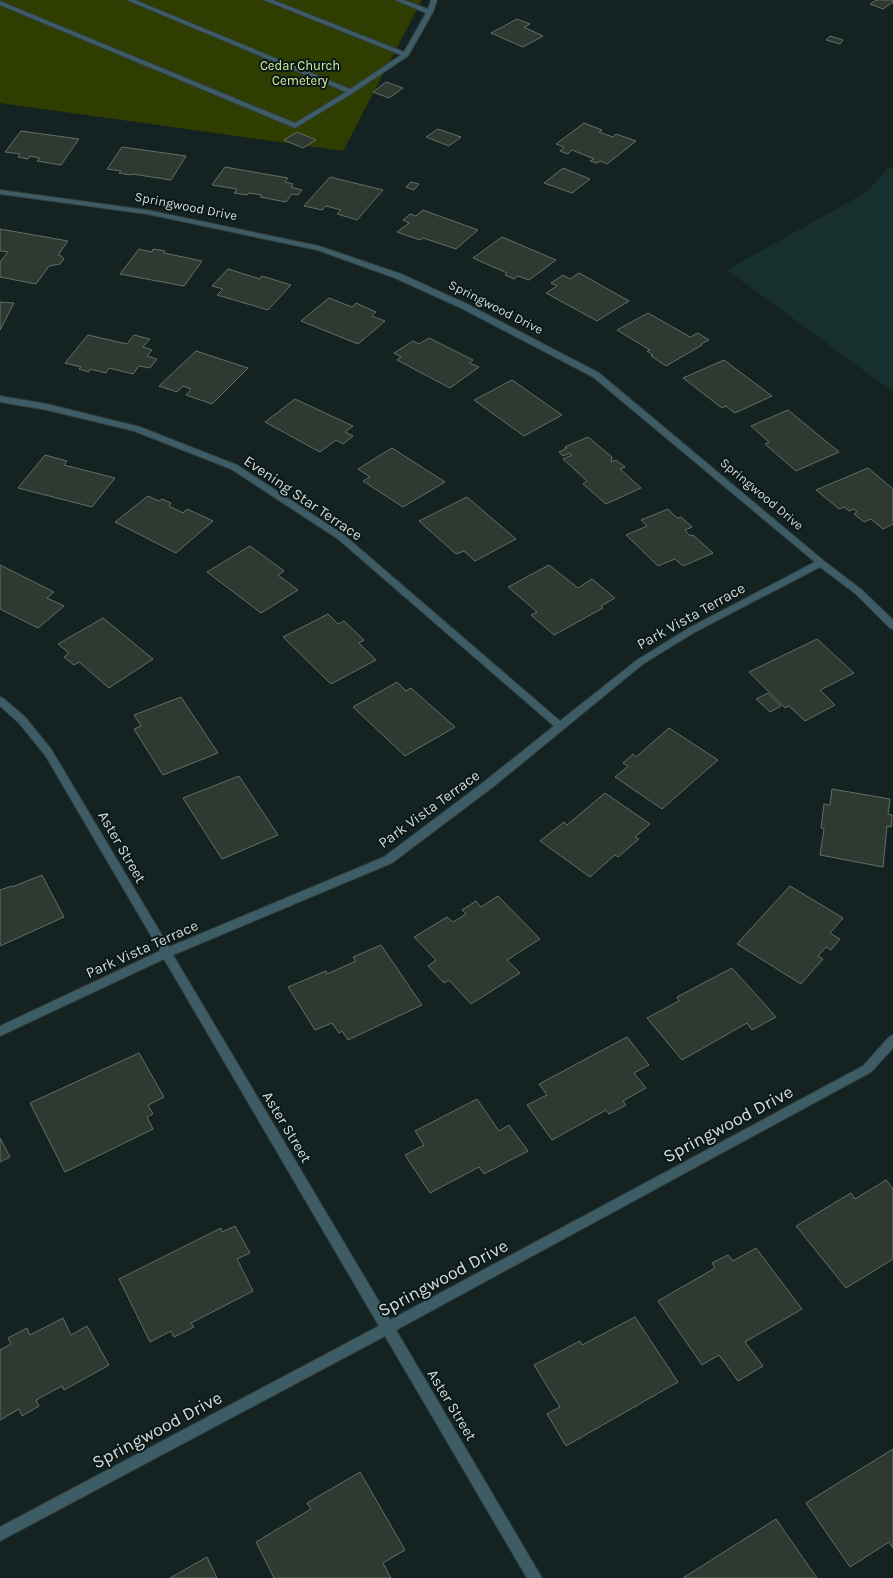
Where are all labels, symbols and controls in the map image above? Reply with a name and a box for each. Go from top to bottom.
park label: Cedar Church Cemetery [260,58,340,88]
street label: Springwood Drive [134,189,239,223]
street label: Springwood Drive [446,277,546,337]
street label: Evening Star Terrace [240,452,366,544]
street label: Springwood Drive [717,455,807,533]
street label: Park Vista Terrace [634,579,748,653]
street label: Park Vista Terrace [375,766,483,852]
street label: Aster Street [94,808,150,886]
street label: Park Vista Terrace [83,916,201,982]
street label: Springwood Drive [659,1080,797,1168]
street label: Aster Street [259,1088,315,1166]
street label: Springwood Drive [374,1234,512,1322]
street label: Aster Street [424,1366,480,1444]
street label: Springwood Drive [88,1386,226,1474]

